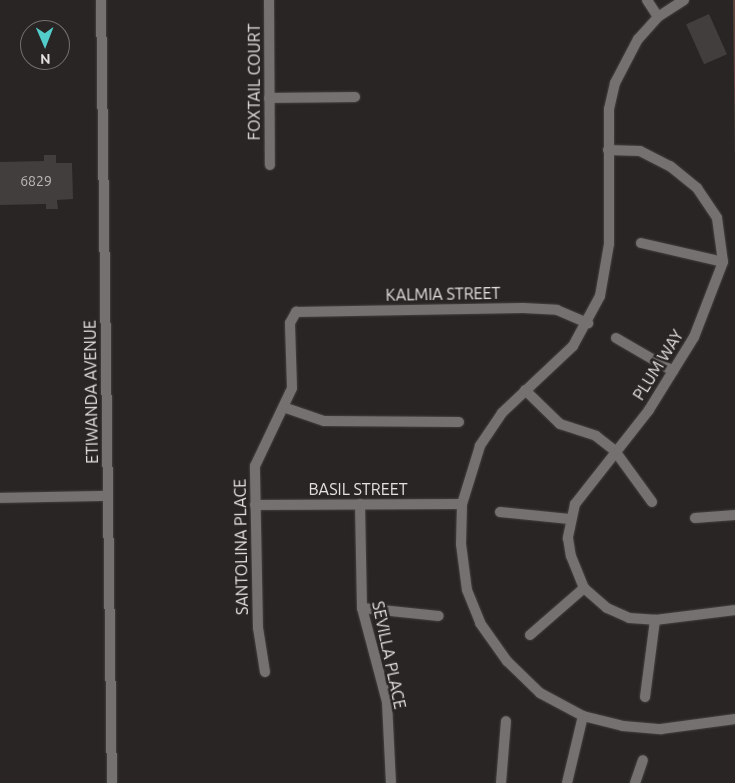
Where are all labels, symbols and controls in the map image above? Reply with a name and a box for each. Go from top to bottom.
north arrow [20,20,70,70]
street label: FOXTAIL COURT [244,24,264,140]
text: N [40,51,51,67]
house number: 6829 [20,173,52,189]
street label: KALMIA STREET [385,283,501,305]
street label: ETIWANDA AVENUE [80,320,102,464]
street label: PLUM WAY [629,326,687,404]
street label: SANTOLINA PLACE [230,479,252,615]
street label: BASIL STREET [308,479,408,499]
street label: SEVILLA PLACE [368,599,410,711]

